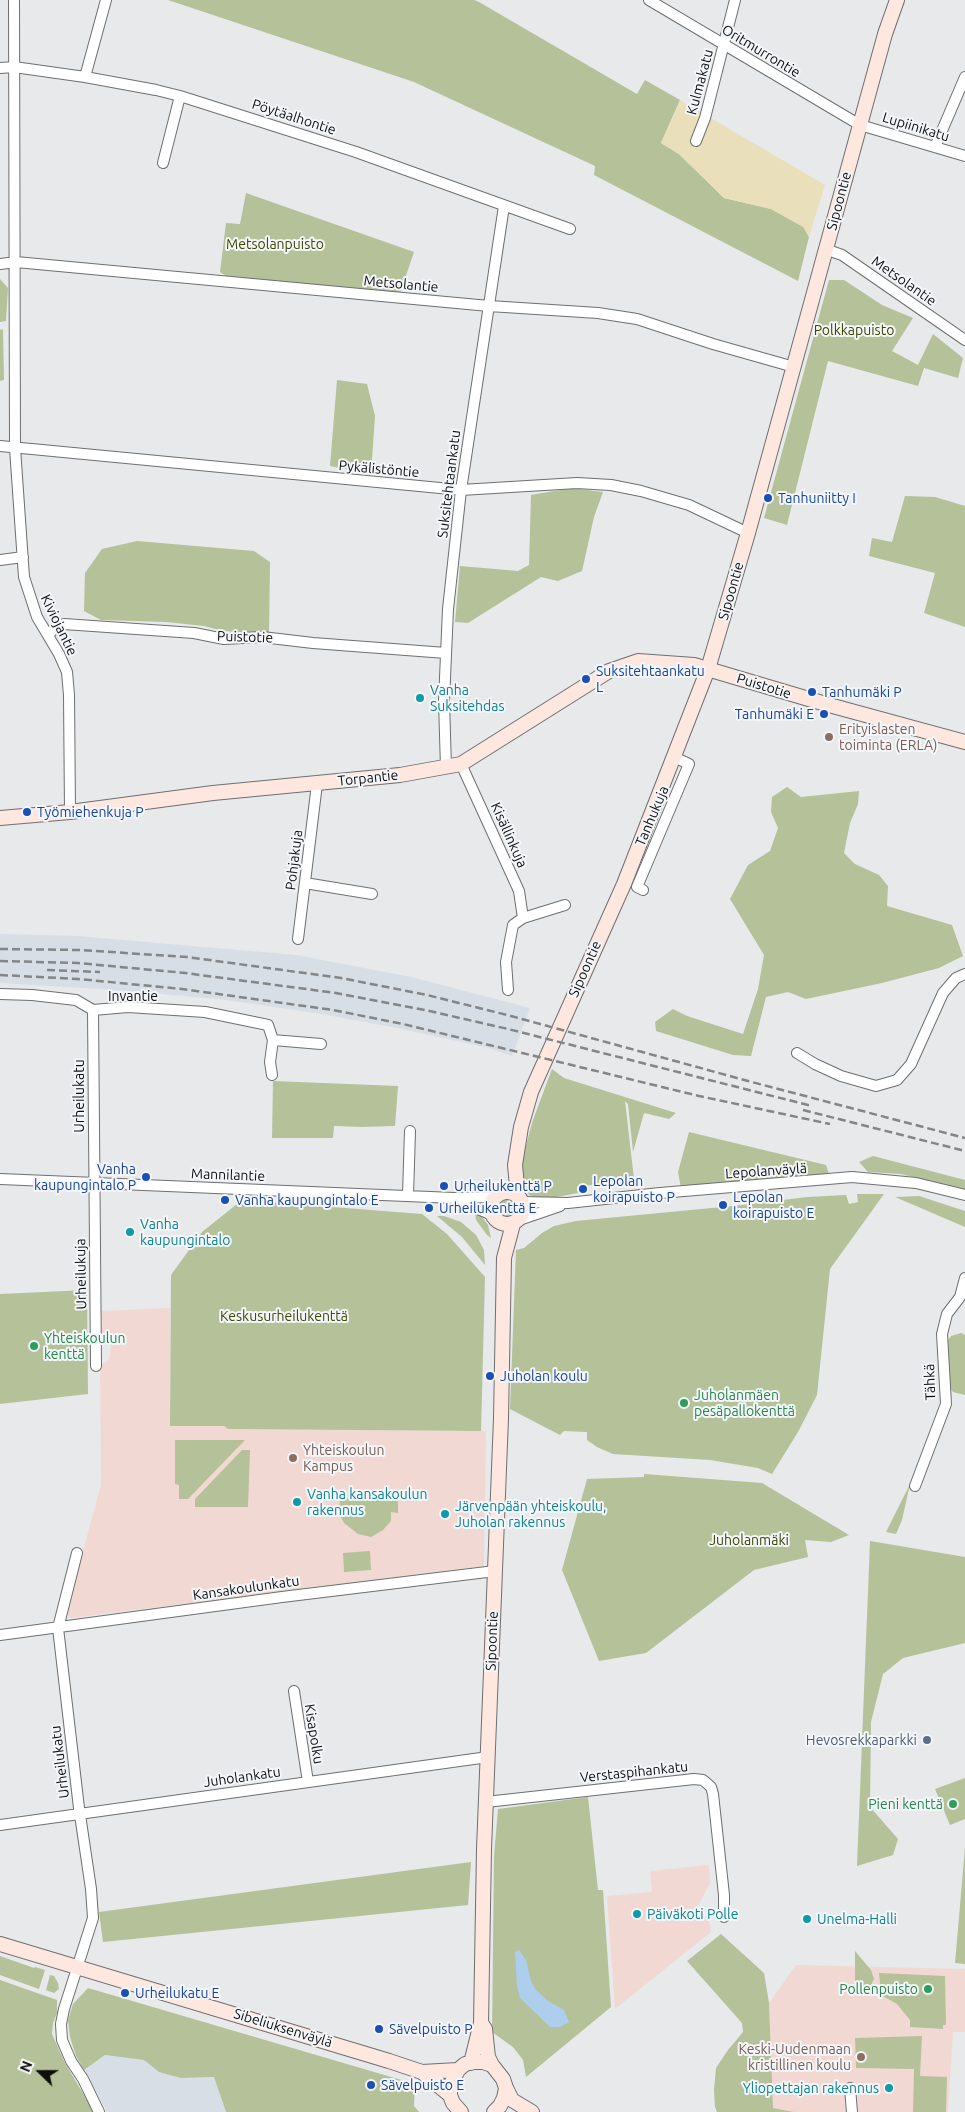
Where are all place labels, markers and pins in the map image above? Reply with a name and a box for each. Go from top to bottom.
place label: Tanhuniitty I [778,490,856,506]
marker: Tanhuniitty I [762,492,774,504]
place label: Suksitehtaankatu L [596,663,705,696]
marker: Suksitehtaankatu L [580,673,592,685]
place label: Vanha Suksitehdas [430,682,505,714]
place label: Tanhumäki P [822,684,902,700]
marker: Tanhumäki P [806,686,818,698]
marker: Vanha Suksitehdas [414,692,426,704]
place label: Tanhumäki E [735,706,814,722]
marker: Tanhumäki E [818,708,830,720]
place label: Erityislasten toiminta (ERLA) [839,721,937,754]
marker: Erityislasten toiminta (ERLA) [823,731,835,743]
place label: Työmiehenkuja P [37,804,144,820]
marker: Työmiehenkuja P [21,806,33,818]
place label: Vanha kaupungintalo P [34,1161,136,1194]
marker: Vanha kaupungintalo P [140,1171,152,1183]
place label: Lepolan koirapuisto P [593,1173,675,1206]
place label: Urheilukenttä P [454,1178,552,1194]
marker: Urheilukenttä P [438,1180,450,1192]
marker: Lepolan koirapuisto P [577,1183,589,1195]
place label: Lepolan koirapuisto E [733,1189,814,1222]
place label: Vanha kaupungintalo E [235,1192,379,1208]
marker: Vanha kaupungintalo E [219,1194,231,1206]
marker: Lepolan koirapuisto E [717,1199,729,1211]
place label: Urheilukenttä E [439,1200,536,1216]
marker: Urheilukenttä E [423,1202,435,1214]
place label: Vanha kaupungintalo [140,1216,230,1248]
marker: Vanha kaupungintalo [124,1226,136,1238]
place label: Yhteiskoulun kenttä [44,1330,125,1362]
marker: Yhteiskoulun kenttä [28,1340,40,1352]
place label: Juholan koulu [500,1368,588,1384]
marker: Juholan koulu [484,1370,496,1382]
place label: Juholanmäen pesäpallokenttä [694,1387,795,1420]
marker: Juholanmäen pesäpallokenttä [678,1397,690,1409]
place label: Yhteiskoulun Kampus [303,1442,384,1474]
marker: Yhteiskoulun Kampus [287,1452,299,1464]
place label: Vanha kansakoulun rakennus [307,1486,427,1518]
marker: Vanha kansakoulun rakennus [291,1496,303,1508]
place label: Järvenpään yhteiskoulu, Juholan rakennus [455,1498,607,1530]
marker: Järvenpään yhteiskoulu, Juholan rakennus [439,1508,451,1520]
place label: Hevosrekkaparkki [806,1732,917,1748]
marker: Hevosrekkaparkki [921,1734,933,1746]
place label: Pieni kenttä [868,1796,943,1812]
marker: Pieni kenttä [947,1798,959,1810]
place label: Päiväkoti Polle [647,1906,738,1922]
marker: Päiväkoti Polle [631,1908,643,1920]
place label: Unelma-Halli [817,1911,897,1927]
marker: Unelma-Halli [801,1913,813,1925]
place label: Pollenpuisto [839,1981,918,1997]
marker: Pollenpuisto [922,1983,934,1995]
place label: Urheilukatu E [135,1985,219,2001]
marker: Urheilukatu E [119,1987,131,1999]
place label: Sävelpuisto P [389,2021,473,2037]
marker: Sävelpuisto P [373,2023,385,2035]
place label: Keski-Uudenmaan kristillinen koulu [738,2041,851,2074]
marker: Keski-Uudenmaan kristillinen koulu [855,2051,867,2063]
place label: Sävelpuisto E [381,2077,464,2093]
marker: Sävelpuisto E [365,2079,377,2091]
place label: Yliopettajan rakennus [743,2080,879,2096]
marker: Yliopettajan rakennus [883,2082,895,2094]

